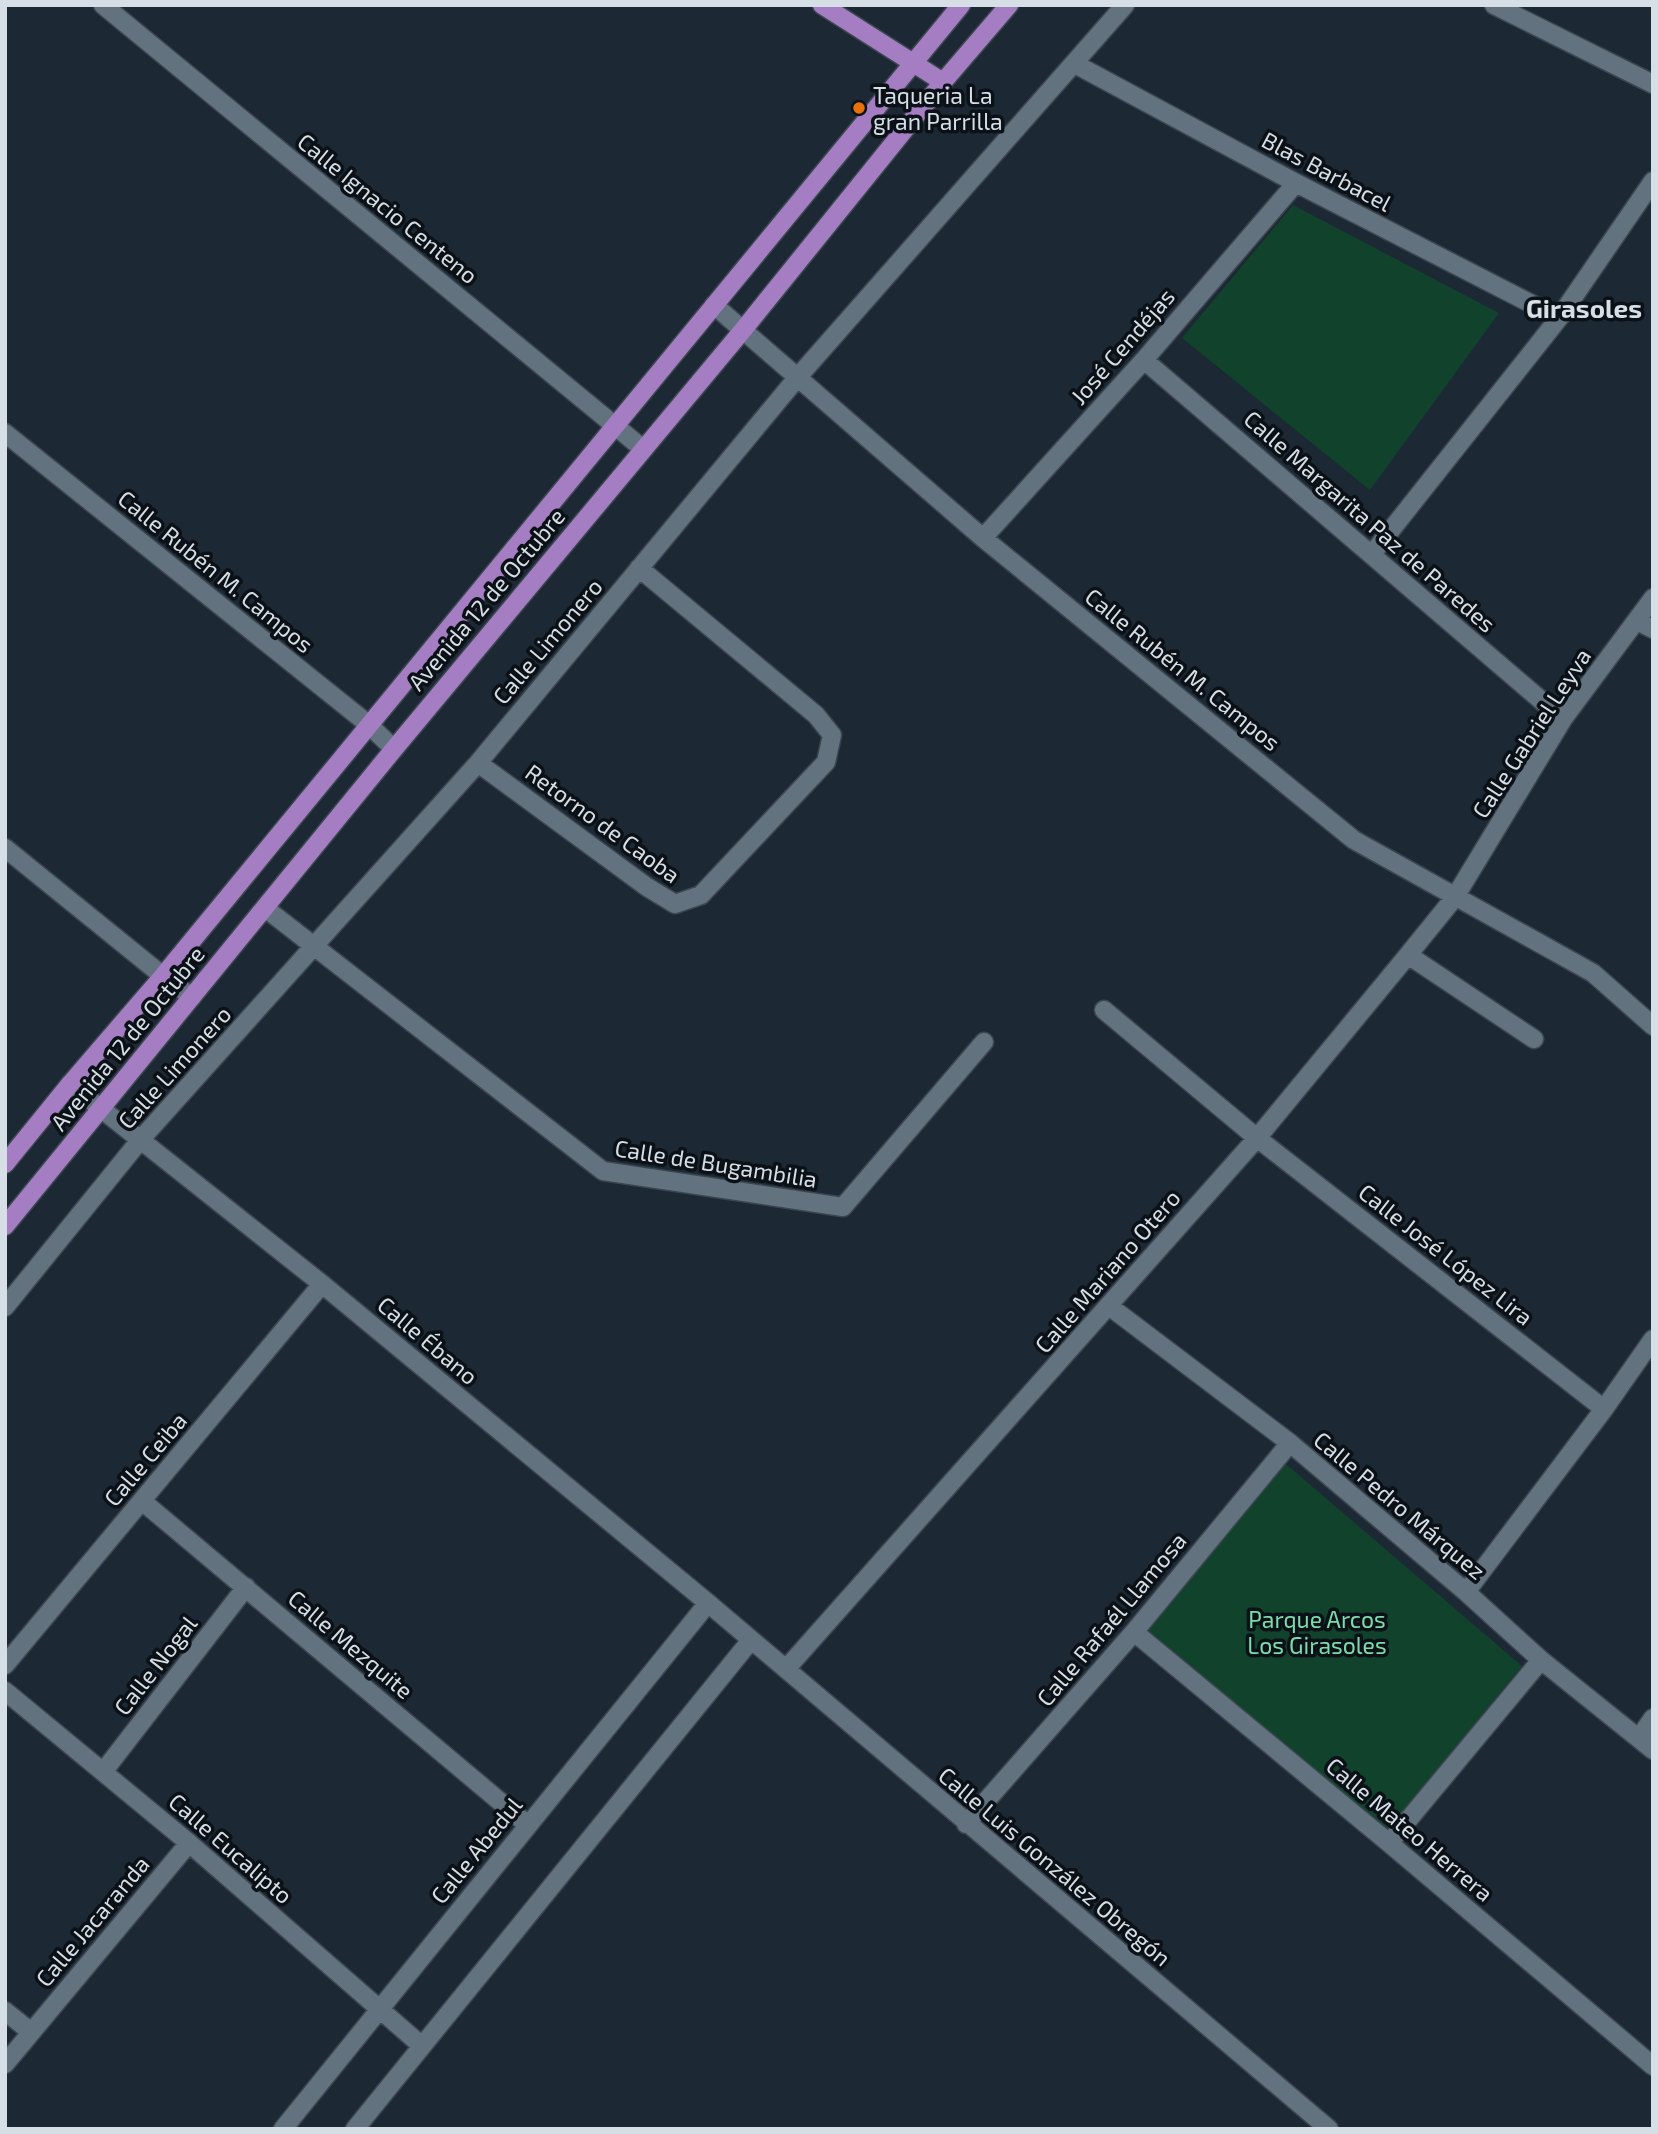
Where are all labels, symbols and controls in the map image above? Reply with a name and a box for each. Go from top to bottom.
place label: Taqueria La gran Parrilla [873,81,1003,135]
marker: Taqueria La gran Parrilla [851,100,867,116]
street label: Blas Barbacel [1257,125,1397,217]
street label: Calle Ignacio Centeno [292,127,484,289]
street label: José Cendéjas [1064,282,1180,410]
district label: Girasoles [1526,292,1642,323]
street label: Calle Margarita Paz de Paredes [1239,404,1501,638]
street label: Calle Rubén M. Campos [113,484,319,658]
street label: Avenida 12 de Octubre [402,502,570,696]
street label: Calle Limonero [486,573,608,709]
street label: Calle Rubén M. Campos [1080,582,1286,756]
street label: Calle Gabriel Leyva [1466,643,1596,823]
street label: Retorno de Caoba [520,758,686,888]
street label: Avenida 12 de Octubre [44,940,210,1136]
street label: Calle Limonero [112,1000,236,1134]
street label: Calle de Bugambilia [613,1133,819,1193]
street label: Calle José López Lira [1353,1177,1539,1331]
street label: Calle Mariano Otero [1028,1184,1186,1358]
street label: Calle Ébano [372,1290,484,1390]
street label: Calle Ceiba [98,1406,192,1512]
street label: Calle Pedro Márquez [1309,1425,1491,1585]
street label: Calle Rafaél Llamosa [1030,1527,1192,1711]
street label: Calle Mezquite [283,1584,419,1704]
park label: Parque Arcos Los Girasoles [1247,1605,1387,1659]
street label: Calle Nogal [108,1610,203,1720]
street label: Calle Mateo Herrera [1321,1751,1499,1907]
street label: Calle Luis González Obregón [933,1761,1177,1971]
street label: Calle Eucalipto [164,1787,298,1909]
street label: Calle Abedul [424,1791,528,1909]
street label: Calle Jacaranda [29,1850,155,1992]

